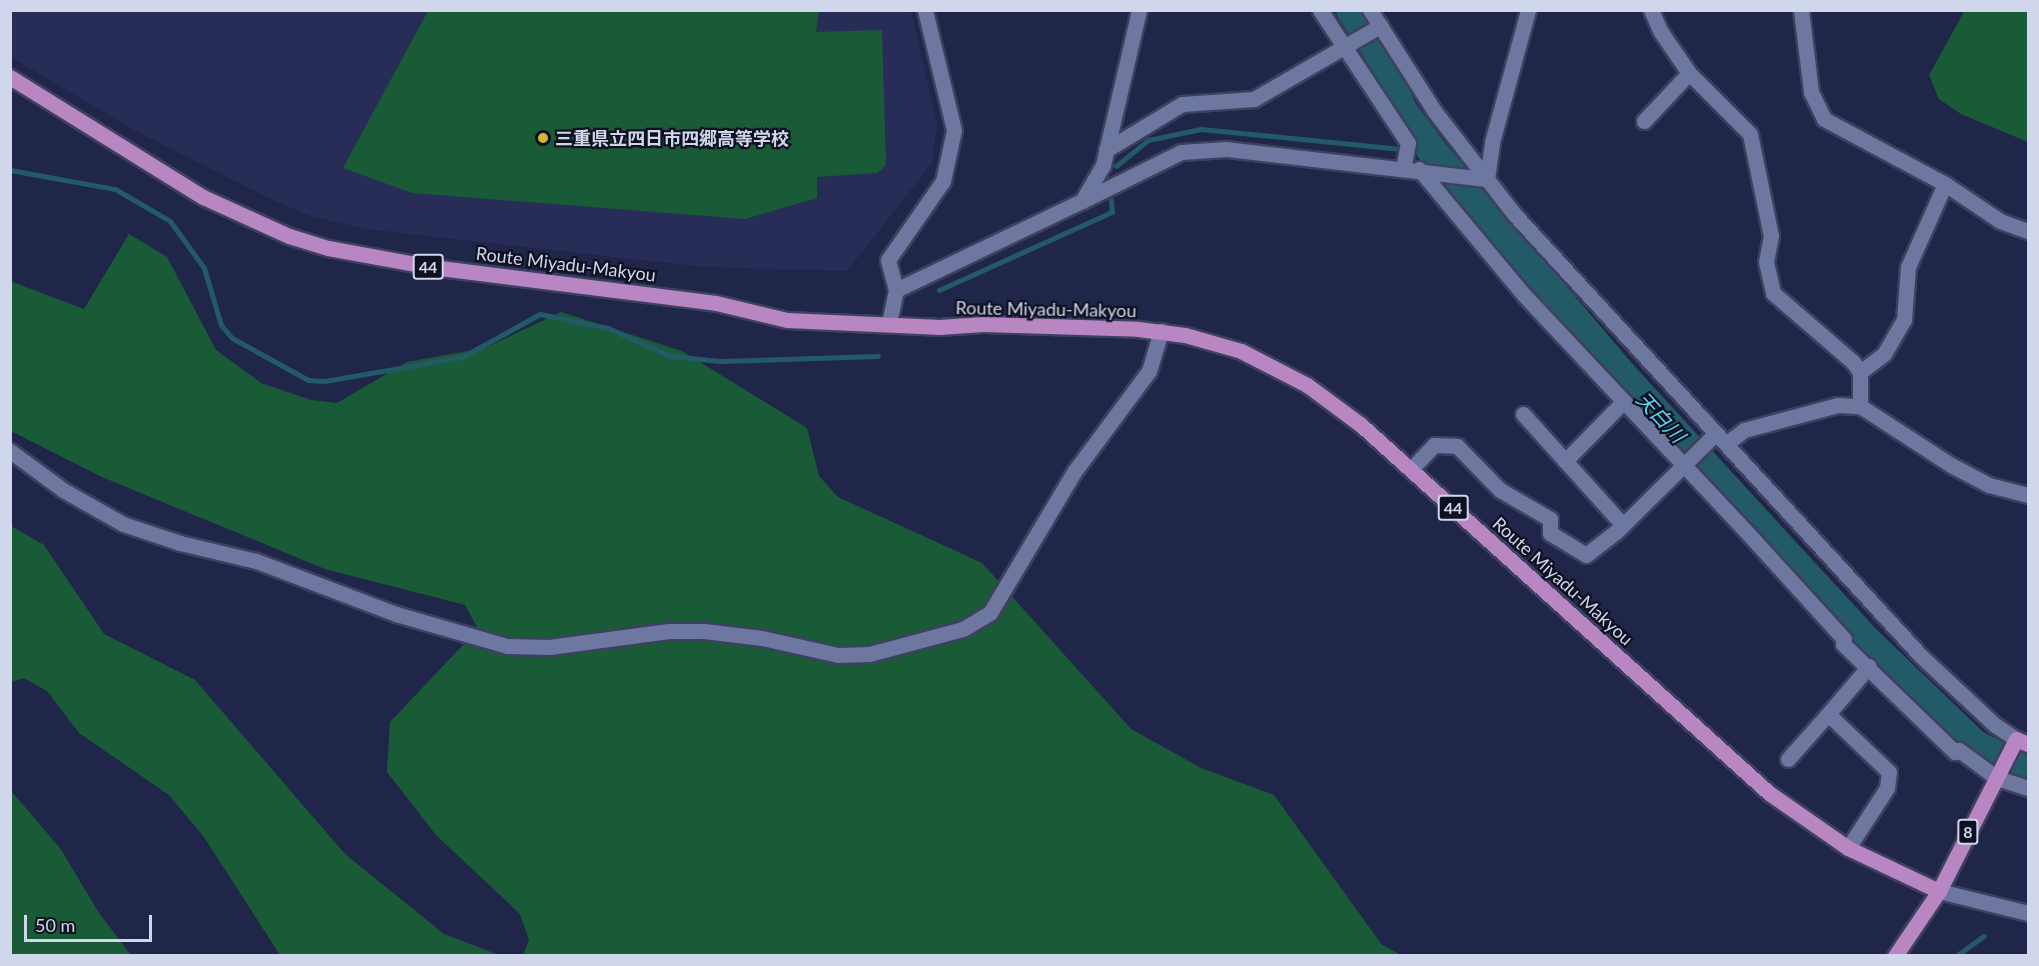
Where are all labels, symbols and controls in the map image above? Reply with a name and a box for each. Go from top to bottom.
place label: 三重県立四日市四郷高等学校 [555,127,789,149]
marker: 三重県立四日市四郷高等学校 [536,131,550,145]
street label: Route Miyadu-Makyou [475,242,657,286]
road number: 44 [412,254,444,280]
street label: Route Miyadu-Makyou [955,297,1137,321]
water label: 天白川 [1632,387,1690,447]
road number: 44 [1436,495,1470,521]
street label: Route Miyadu-Makyou [1489,512,1637,650]
road number: 8 [1956,819,1980,845]
scale bar [27,903,154,941]
text: 50 m [35,914,75,936]

